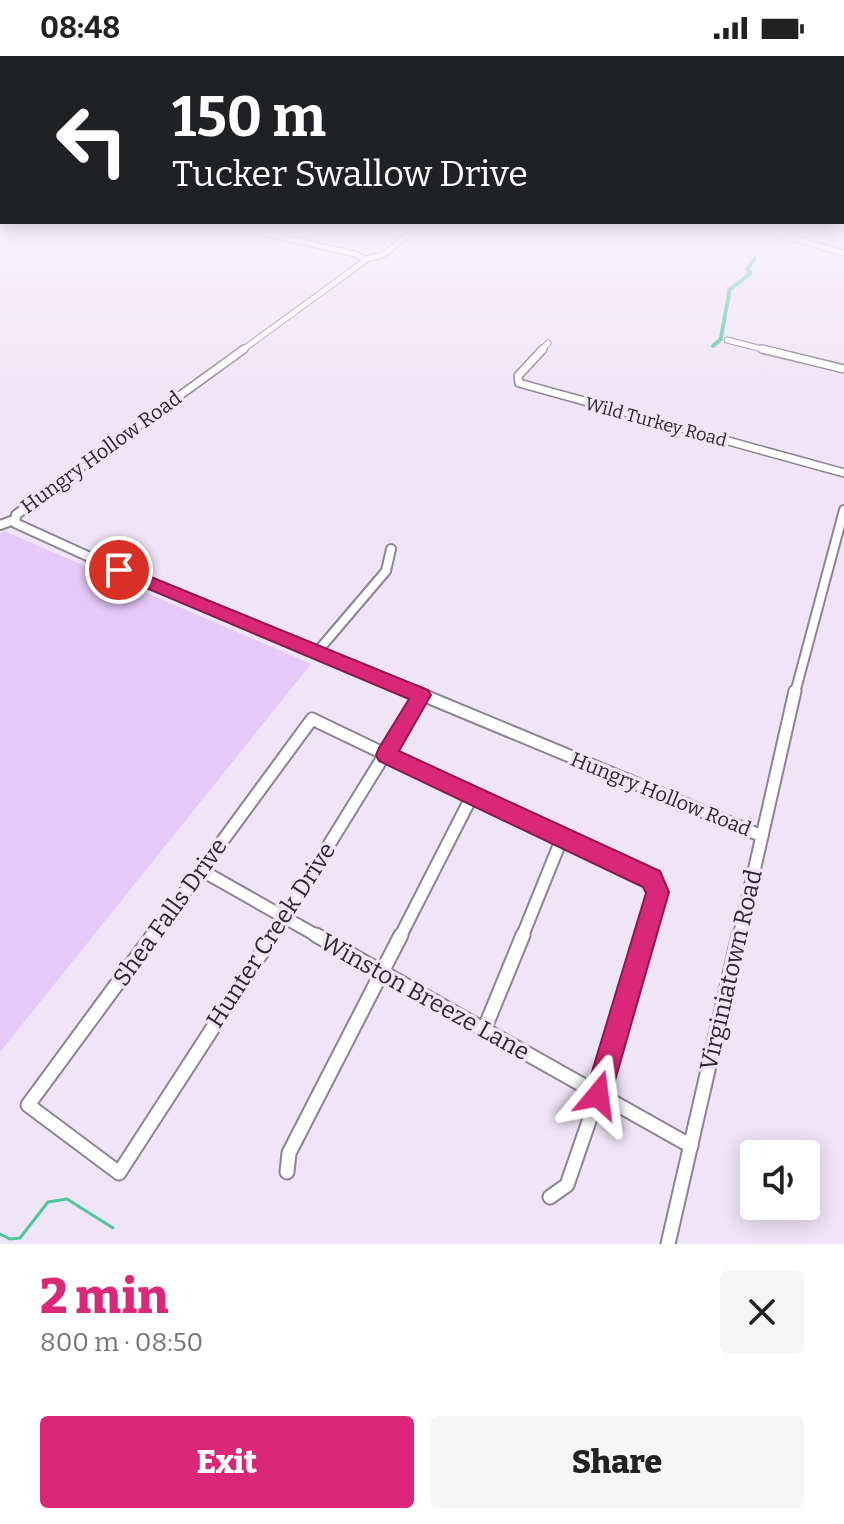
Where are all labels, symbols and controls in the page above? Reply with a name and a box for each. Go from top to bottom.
text: 08:48 [40,10,120,46]
text: 150 m [172,84,326,151]
icon: left [40,88,144,192]
text: Tucker Swallow Drive [172,152,528,196]
street label: Hungry Hollow Road [16,386,186,518]
street label: Wild Turkey Road [583,392,730,452]
pin [85,536,153,604]
icon: arrive [97,548,141,592]
street label: Hungry Hollow Road [567,747,755,841]
street label: Shea Falls Drive [107,833,233,991]
street label: Hunter Creek Drive [201,837,341,1033]
street label: Virginiatown Road [694,867,768,1073]
street label: Winston Breeze Lane [316,928,534,1066]
position arrow [556,1053,640,1137]
map controls [740,1140,820,1220]
button: sound [740,1140,820,1220]
text: 2 min [40,1268,168,1326]
button: close [720,1270,804,1354]
text: 800 m · 08:50 [40,1327,203,1358]
button: Exit [40,1416,414,1508]
button: Share [430,1416,804,1508]

